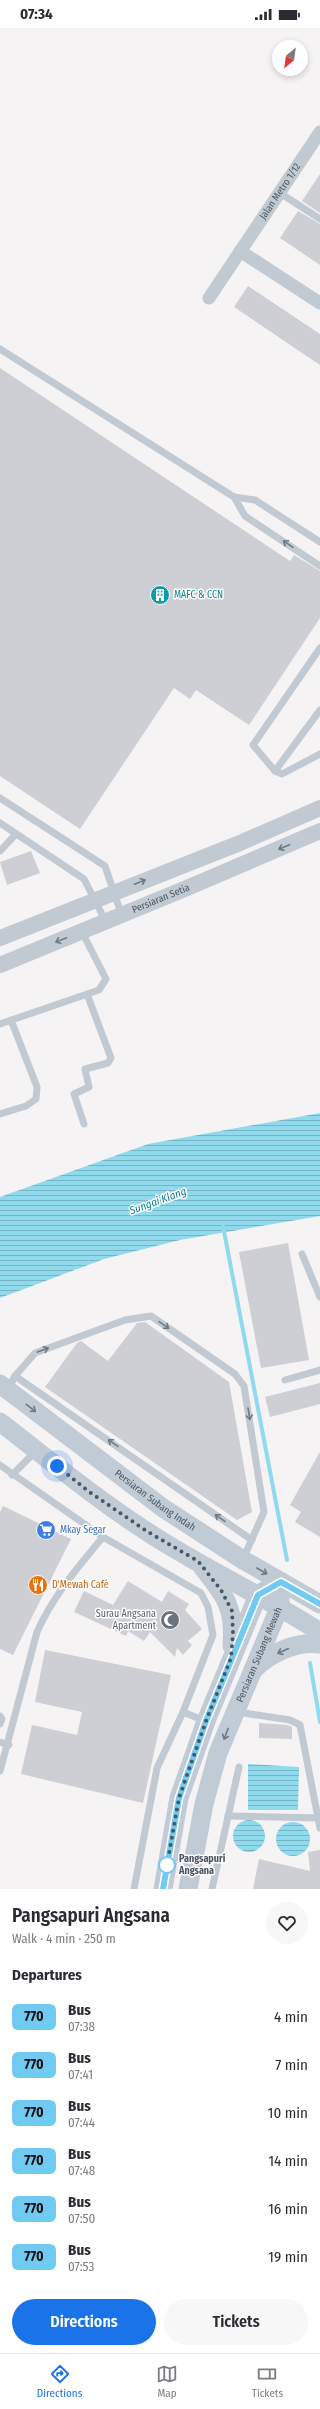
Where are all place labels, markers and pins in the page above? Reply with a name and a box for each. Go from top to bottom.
building icon: MAFC & CCN [149,584,171,606]
place label: MAFC & CCN [174,589,223,601]
supermarket icon: Mkay Segar [35,1519,57,1541]
place label: Mkay Segar [60,1524,106,1536]
restaurant icon: D'Mewah Café [27,1574,49,1596]
place label: D'Mewah Café [52,1579,109,1591]
place label: Surau Angsana Apartment [96,1608,157,1632]
mosque icon: Surau Angsana Apartment [159,1609,181,1631]
place label: Pangsapuri Angsana [178,1853,226,1877]
marker: Pangsapuri Angsana [158,1856,176,1874]

